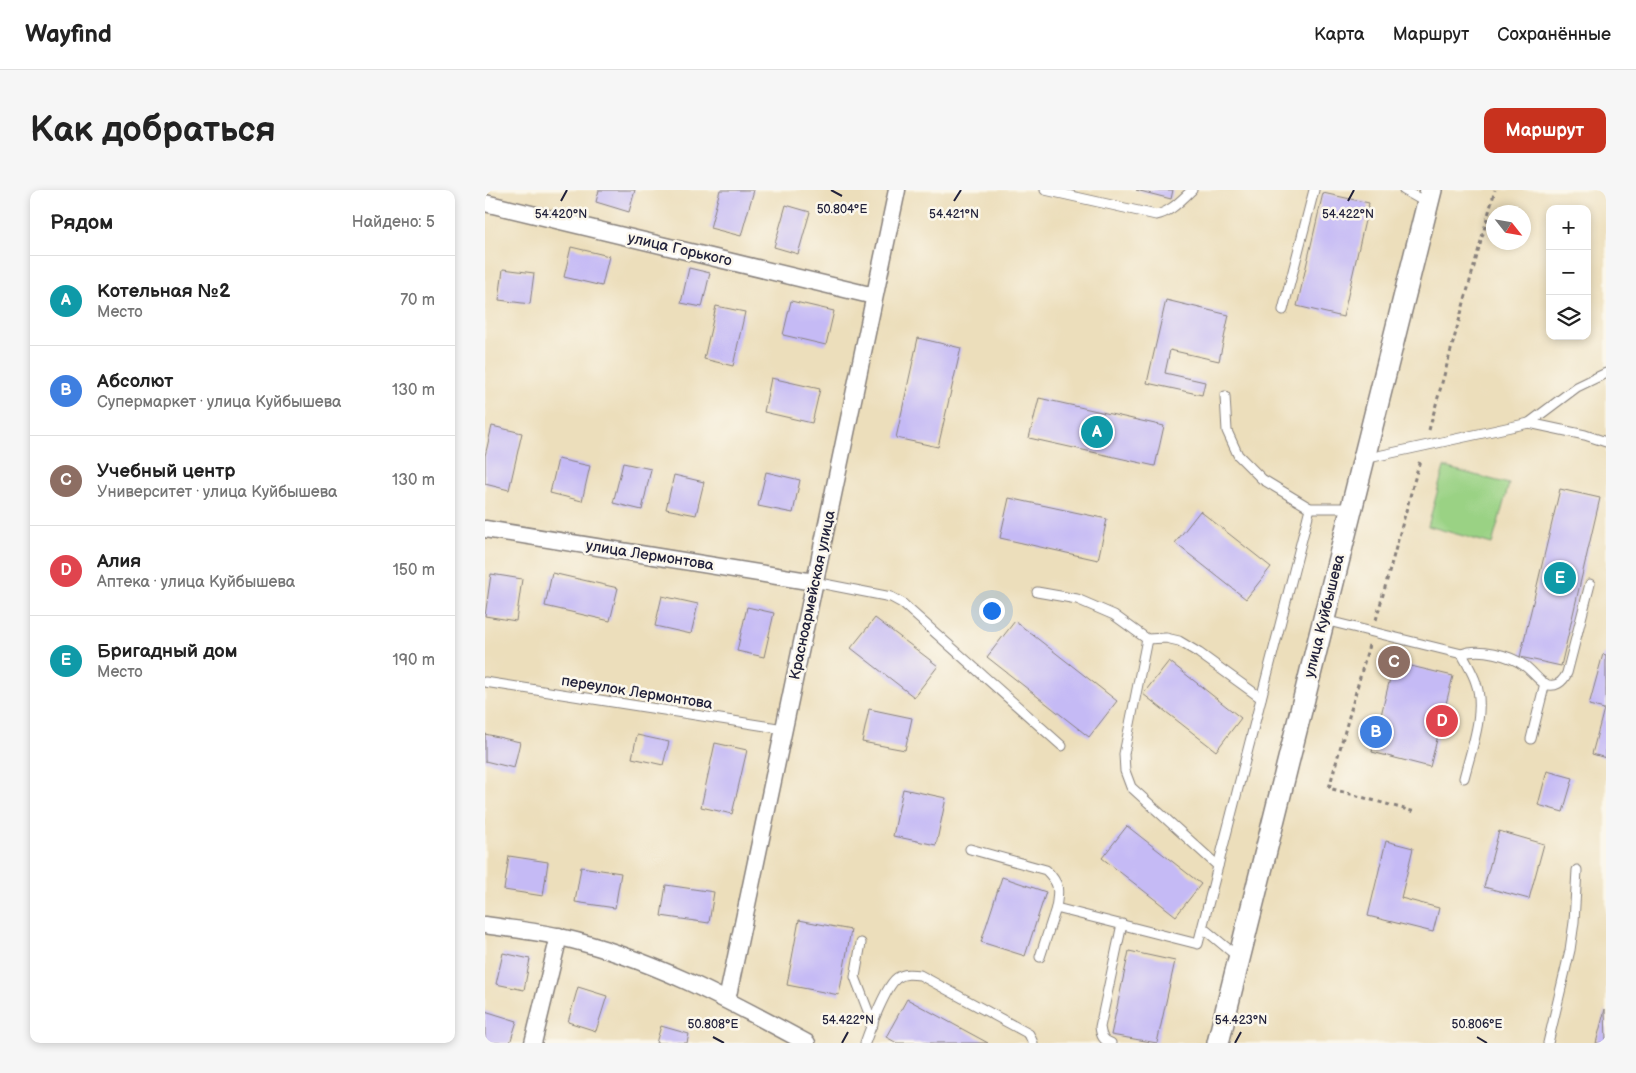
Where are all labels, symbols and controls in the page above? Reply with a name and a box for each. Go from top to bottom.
text: Wayfind [25,20,112,49]
text: Карта [1314,24,1365,45]
text: Маршрут [1393,24,1469,45]
text: Сохранённые [1497,24,1611,45]
button: Маршрут [1484,108,1606,153]
text: Как добраться [30,109,276,152]
text: 50.804°E [817,202,867,217]
north arrow [1486,205,1531,250]
map controls [1546,205,1591,340]
button: + [1546,205,1591,250]
text: 54.420°N [535,207,587,222]
text: 54.421°N [929,207,979,222]
text: 54.422°N [1322,207,1374,222]
text: Рядом [50,210,113,235]
text: Найдено: 5 [352,213,435,232]
street label: улица Горького [626,228,734,271]
button: − [1546,250,1591,295]
text: Котельная №2 [97,280,230,303]
text: A [61,291,71,310]
text: 70 m [400,291,435,310]
button: layers [1546,295,1591,340]
text: Место [97,303,143,322]
text: Абсолют [97,370,173,393]
text: B [60,381,72,400]
text: 130 m [392,381,435,400]
text: Супермаркет · улица Куйбышева [97,393,342,412]
pin: A [1081,413,1113,451]
text: Учебный центр [97,460,236,483]
text: C [60,471,72,490]
text: 130 m [392,471,435,490]
text: Университет · улица Куйбышева [97,483,338,502]
street label: Красноармейская улица [785,509,840,682]
street label: улица Лермонтова [585,536,715,575]
text: Алия [97,550,141,573]
street label: улица Куйбышева [1300,552,1349,680]
pin: E [1544,559,1576,597]
text: D [60,561,72,580]
text: 150 m [393,561,435,580]
text: Аптека · улица Куйбышева [97,573,295,592]
your location [979,598,1005,624]
text: Бригадный дом [97,640,237,663]
pin: C [1378,643,1410,681]
text: E [61,651,71,670]
text: 190 m [393,651,435,670]
text: Место [97,663,143,682]
street label: переулок Лермонтова [560,671,714,714]
pin: D [1426,702,1458,740]
pin: B [1360,713,1392,751]
text: 54.422°N [822,1013,874,1028]
text: 54.423°N [1215,1013,1267,1028]
text: 50.808°E [688,1017,738,1032]
text: 50.806°E [1452,1017,1503,1032]

